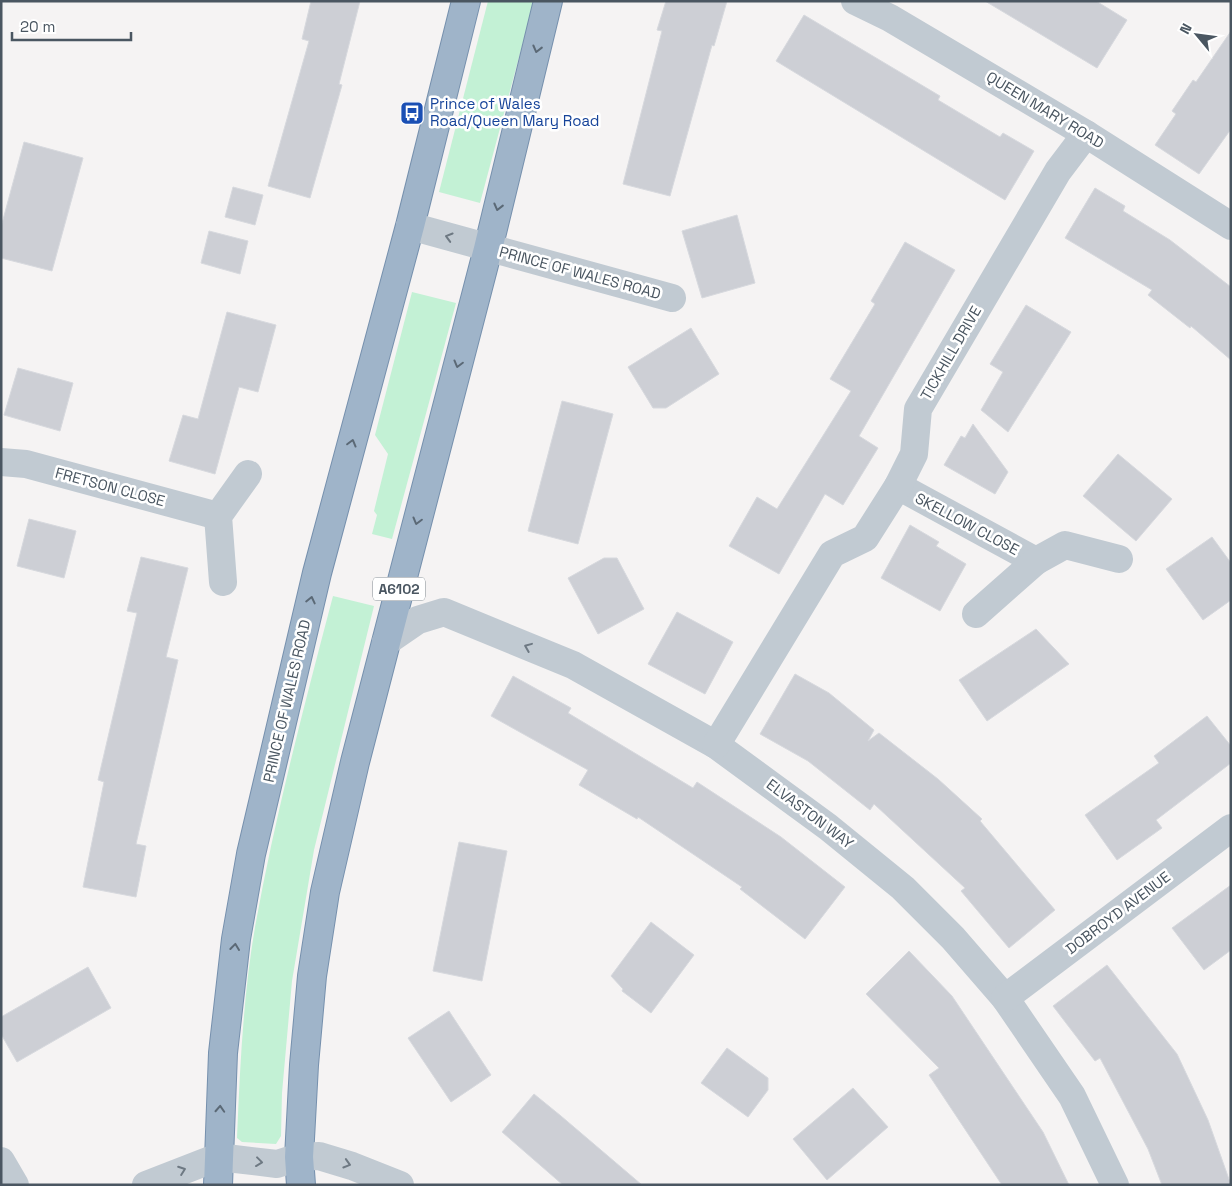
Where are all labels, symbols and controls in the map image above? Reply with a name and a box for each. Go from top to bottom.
scale bar [12,10,131,42]
north arrow [1172,10,1222,60]
text: 20 m [20,17,55,36]
text: N [1175,20,1196,37]
one-way arrow [532,44,543,53]
street label: QUEEN MARY ROAD [983,67,1108,152]
place label: Prince of Wales Road/Queen Mary Road [430,94,600,130]
bus stop icon: Prince of Wales Road/Queen Mary Road [399,100,425,126]
one-way arrow [493,202,504,211]
one-way arrow [445,233,453,243]
street label: PRINCE OF WALES ROAD [497,242,663,303]
street label: TICKHILL DRIVE [916,302,985,403]
one-way arrow [453,359,464,368]
one-way arrow [346,439,356,448]
street label: FRETSON CLOSE [53,463,167,510]
street label: SKELLOW CLOSE [912,488,1022,559]
one-way arrow [413,517,423,525]
road number: A6102 [373,578,425,600]
one-way arrow [305,596,316,605]
street label: PRINCE OF WALES ROAD [259,618,315,784]
one-way arrow [524,642,533,653]
street label: ELVASTON WAY [763,775,858,853]
street label: DOBROYD AVENUE [1062,867,1174,958]
one-way arrow [229,943,240,951]
one-way arrow [215,1104,226,1112]
one-way arrow [255,1156,263,1167]
one-way arrow [342,1158,350,1168]
one-way arrow [177,1166,186,1176]

